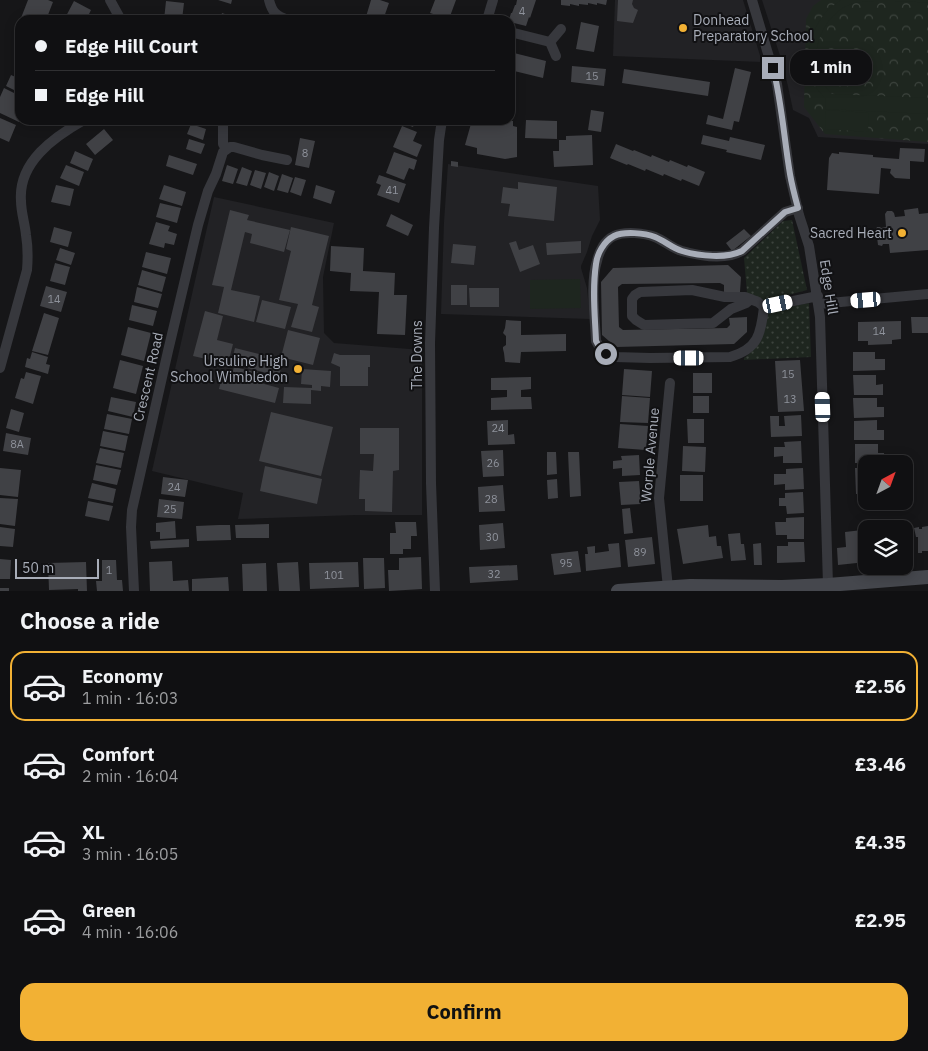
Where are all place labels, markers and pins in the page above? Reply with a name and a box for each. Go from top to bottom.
place label: Donhead Preparatory School [693,11,813,45]
marker: Donhead Preparatory School [677,22,689,34]
place label: Sacred Heart [810,224,892,242]
marker: Sacred Heart [896,227,908,239]
place label: Ursuline High School Wimbledon [170,352,288,386]
marker: Ursuline High School Wimbledon [292,363,304,375]

